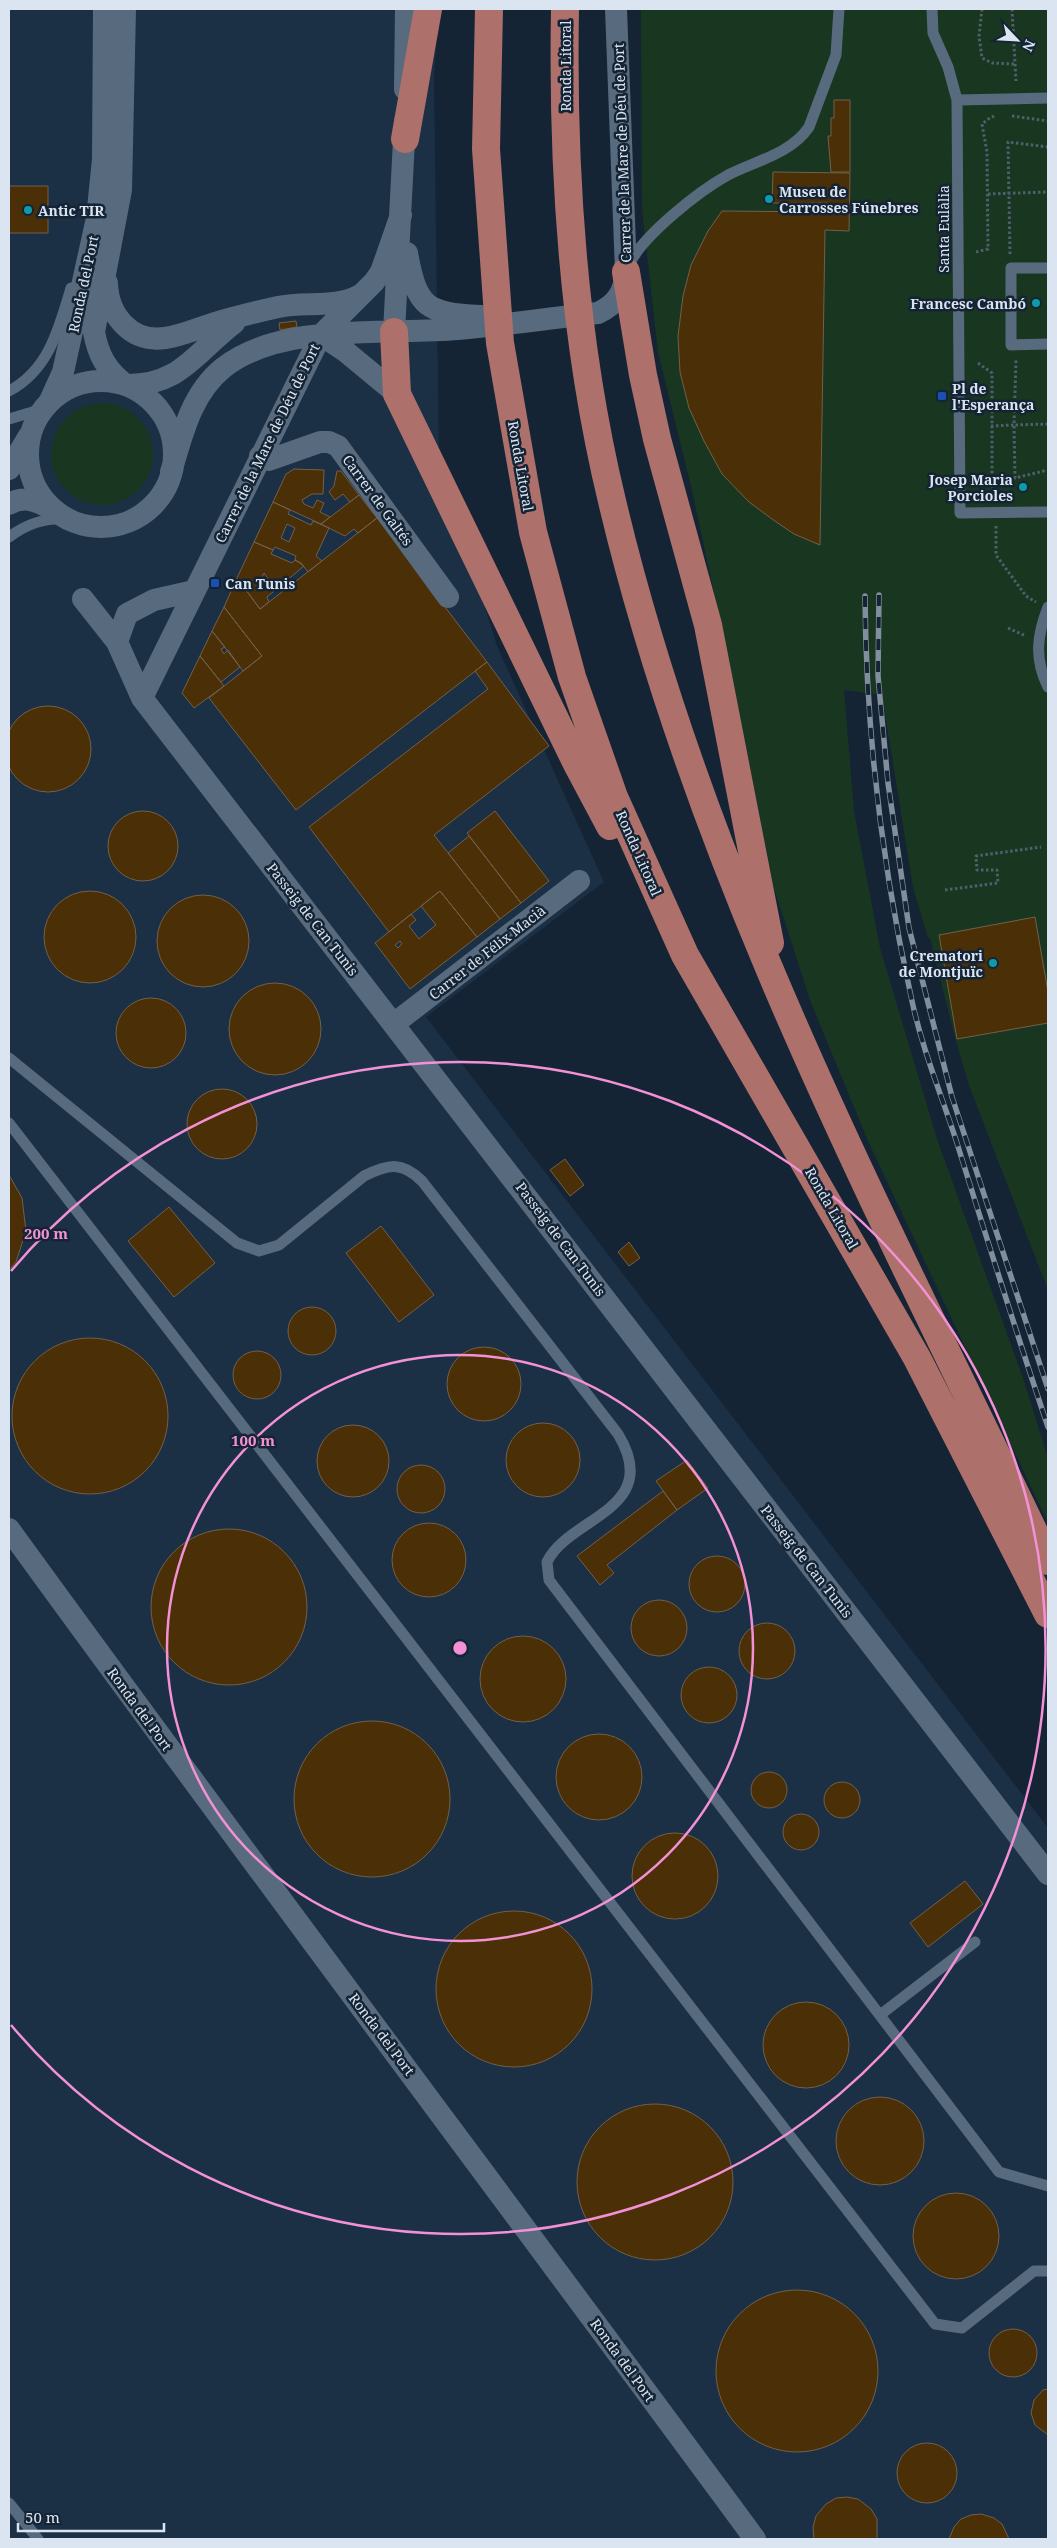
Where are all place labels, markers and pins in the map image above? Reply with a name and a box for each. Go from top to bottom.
place label: Museu de Carrosses Fúnebres [779,182,919,217]
marker: Museu de Carrosses Fúnebres [763,193,775,205]
place label: Antic TIR [38,201,105,220]
marker: Antic TIR [22,204,34,216]
place label: Francesc Cambó [910,294,1026,313]
marker: Francesc Cambó [1030,297,1042,309]
place label: Pl de l'Esperança [952,379,1034,414]
marker: Pl de l'Esperança [936,390,948,402]
place label: Josep Maria Porcioles [928,470,1013,505]
marker: Josep Maria Porcioles [1017,481,1029,493]
place label: Can Tunis [225,574,295,593]
marker: Can Tunis [209,577,221,589]
place label: Crematori de Montjuïc [899,946,983,981]
marker: Crematori de Montjuïc [987,957,999,969]
centre of rings [451,1639,469,1657]

